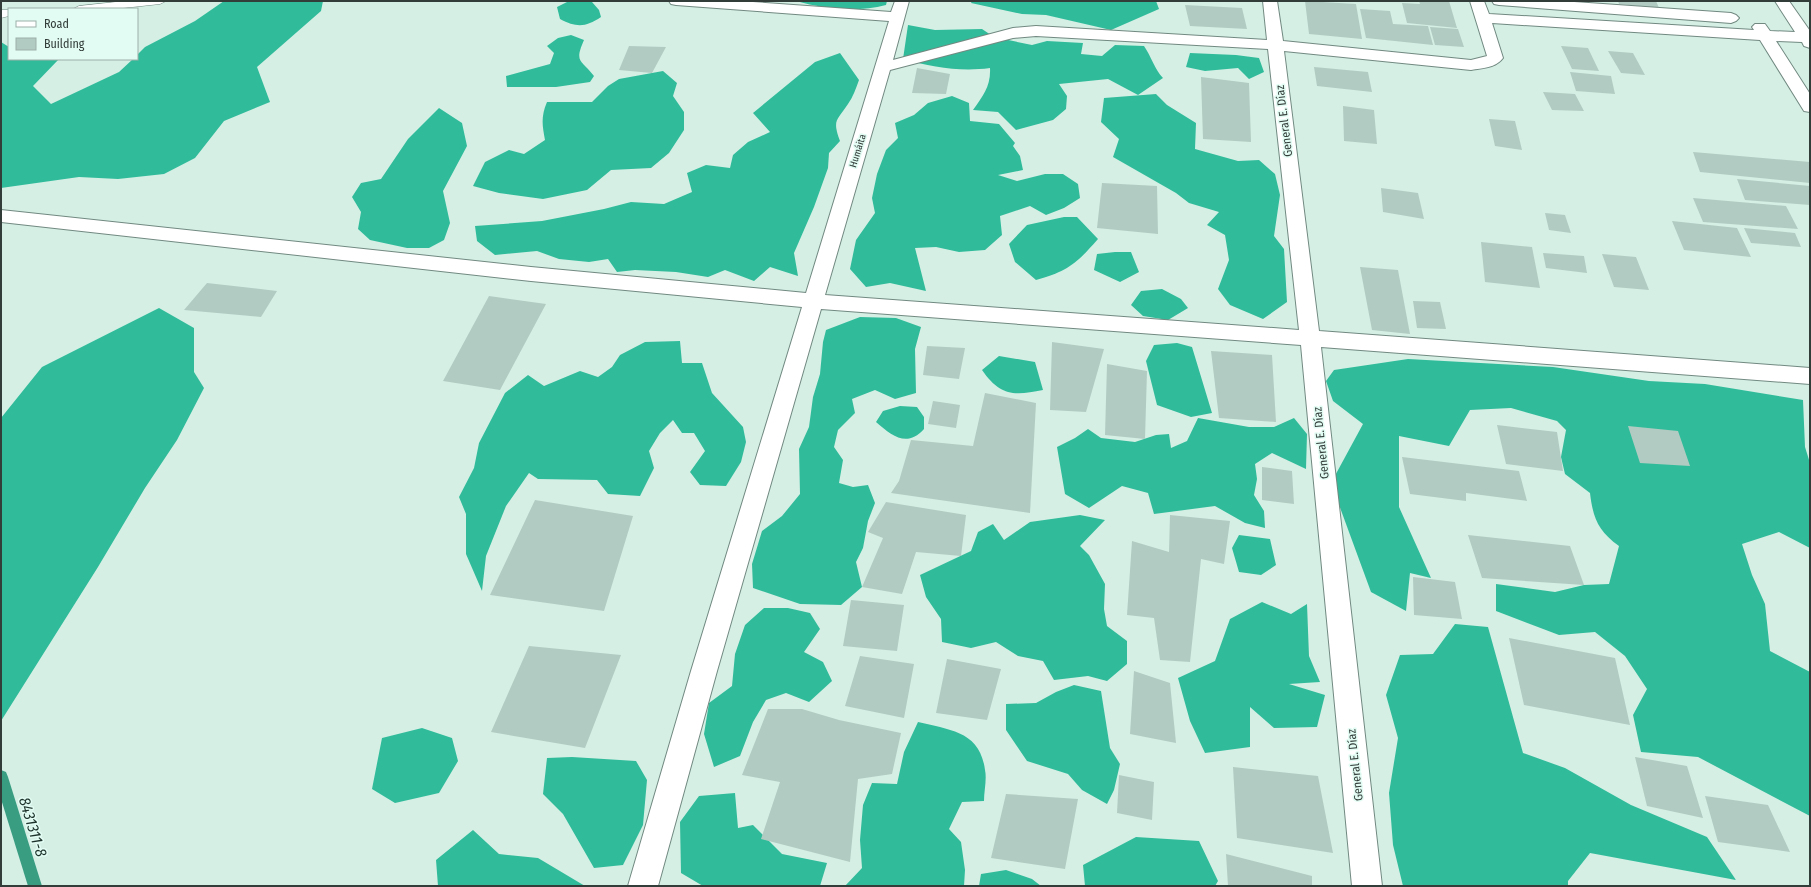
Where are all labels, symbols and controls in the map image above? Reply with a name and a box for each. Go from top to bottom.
legend [8,8,138,60]
text: Road [44,17,69,31]
text: Building [44,37,85,51]
street label: General E. Díaz [1273,84,1295,158]
street label: Humáita [847,133,869,169]
street label: General E. Díaz [1310,406,1332,480]
street label: General E. Díaz [1344,728,1366,802]
water label: 8431311-8 [15,795,51,859]

